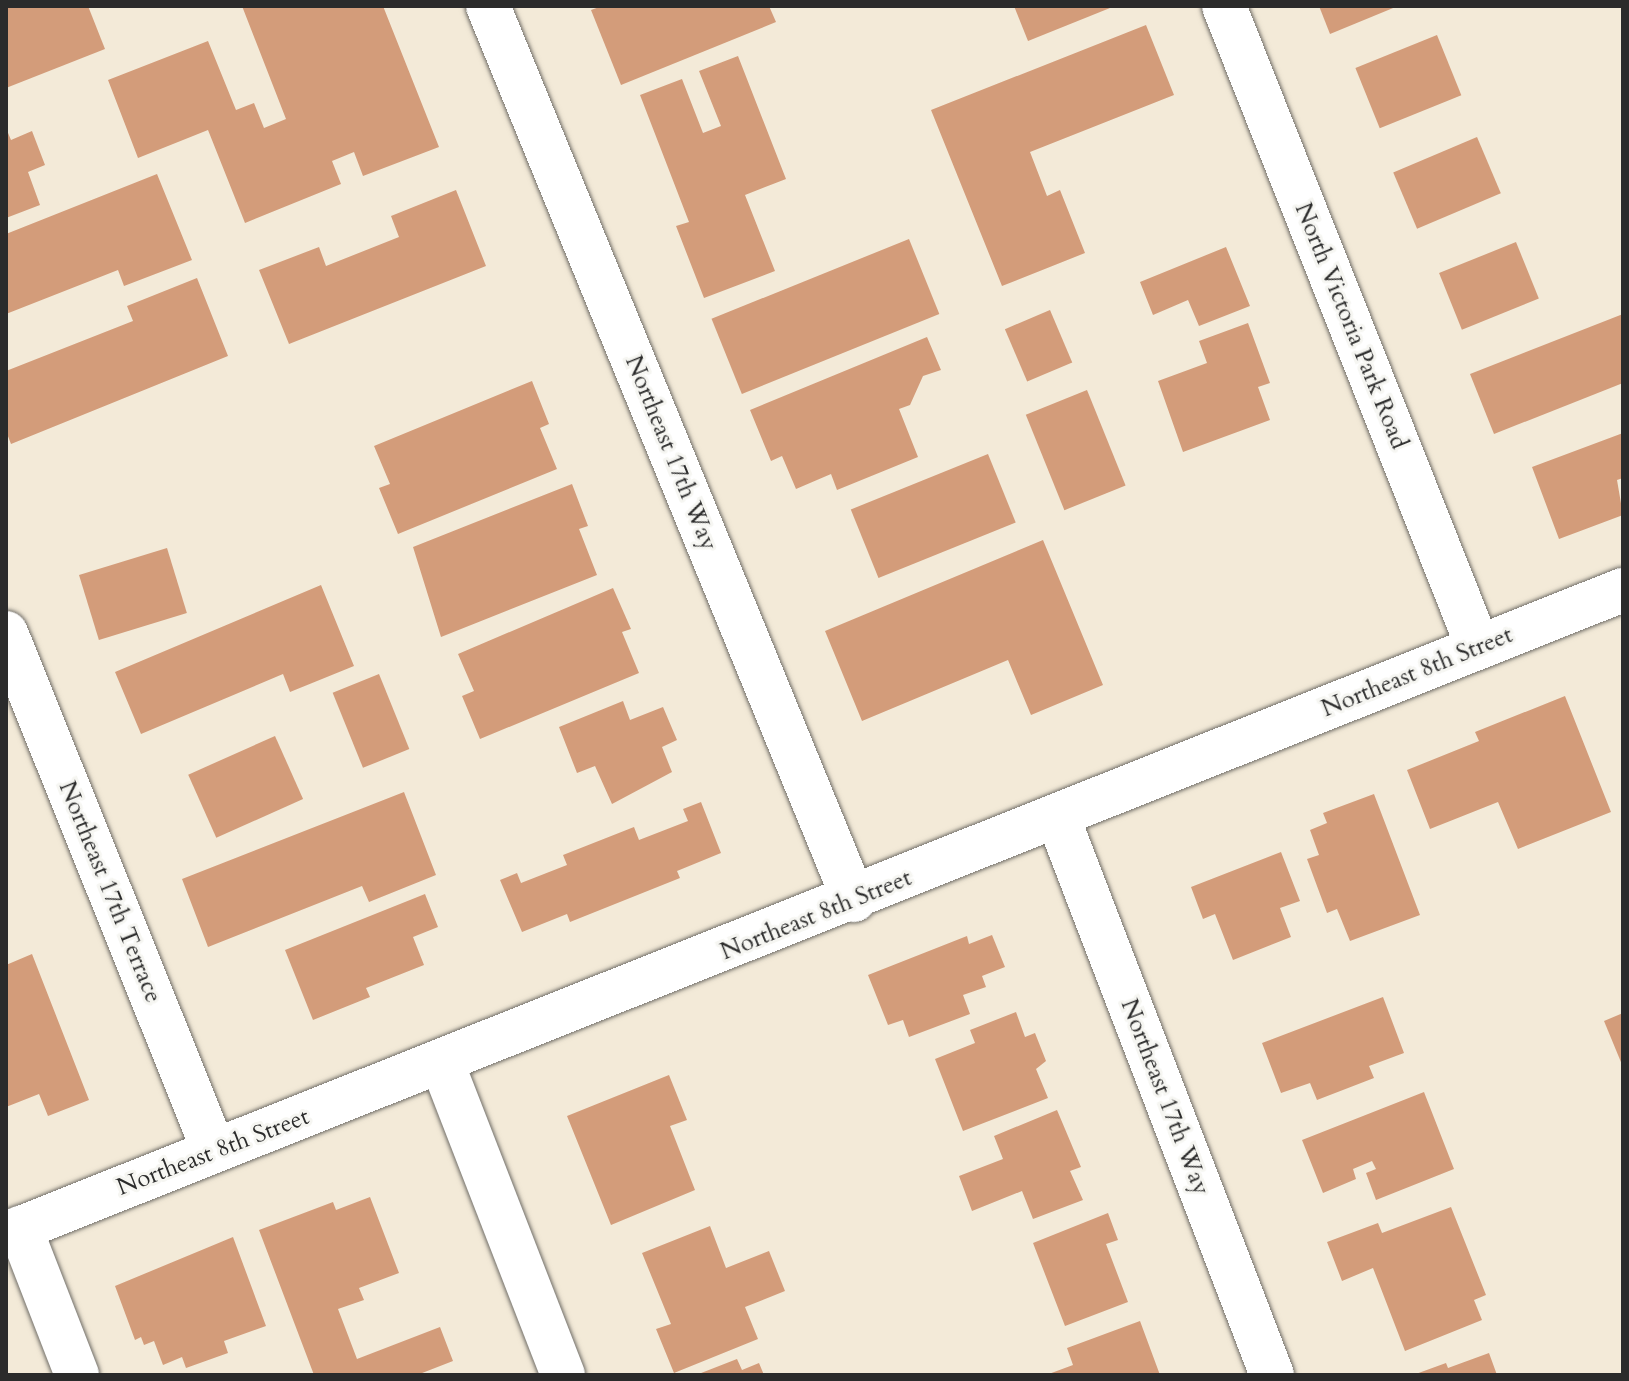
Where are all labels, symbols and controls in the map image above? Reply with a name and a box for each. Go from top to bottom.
street label: North Victoria Park Road [1288,199,1414,453]
street label: Northeast 17th Way [619,351,723,555]
street label: Northeast 8th Street [1317,621,1517,723]
street label: Northeast 17th Terrace [52,777,168,1007]
street label: Northeast 8th Street [716,864,916,966]
street label: Northeast 17th Way [1114,995,1216,1199]
street label: Northeast 8th Street [113,1102,313,1202]

